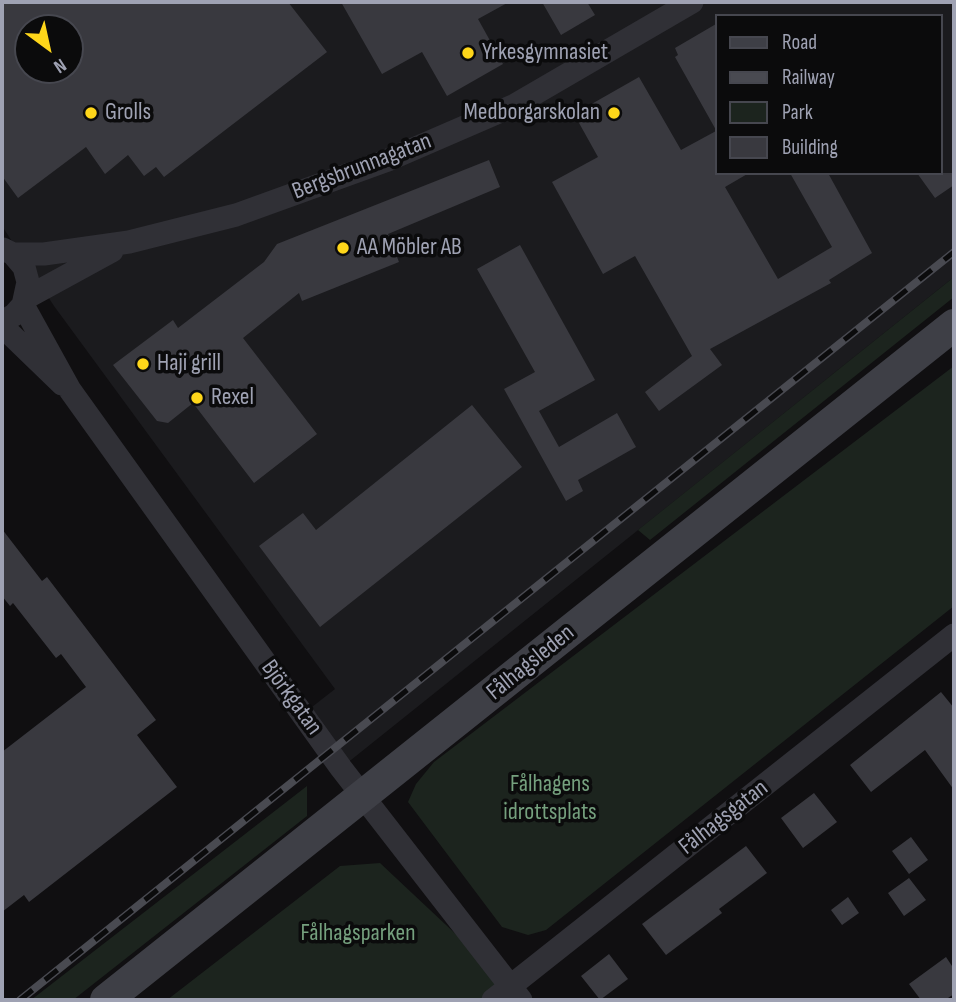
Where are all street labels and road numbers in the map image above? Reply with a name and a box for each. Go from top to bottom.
street label: Bergsbrunnagatan [288,127,436,207]
street label: Fålhagsleden [481,619,581,707]
street label: Björkgatan [254,655,328,741]
street label: Fålhagsgatan [674,774,774,862]

